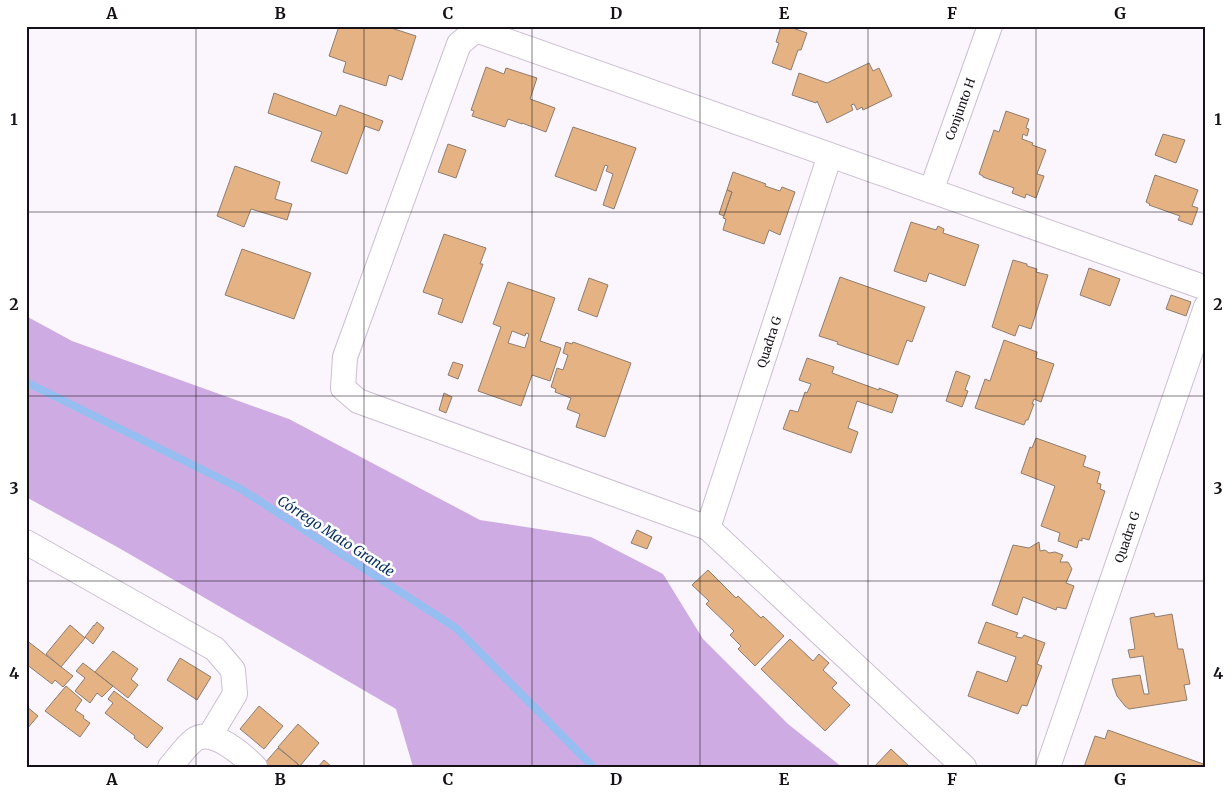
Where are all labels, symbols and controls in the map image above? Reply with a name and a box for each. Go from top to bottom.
text: A [105,3,118,23]
text: B [274,3,286,23]
text: C [443,3,453,23]
text: D [610,3,622,23]
text: E [779,3,790,23]
text: F [947,3,957,23]
text: G [1114,3,1126,23]
street label: Conjunto H [942,76,978,142]
text: 1 [10,109,18,129]
text: 1 [1214,109,1222,129]
text: 2 [9,294,19,314]
text: 2 [1213,294,1223,314]
street label: Quadra G [754,314,784,370]
text: 3 [9,478,19,498]
text: 3 [1213,478,1223,498]
water label: Córrego Mato Grande [274,491,398,581]
street label: Quadra G [1111,509,1143,565]
text: 4 [9,663,19,683]
text: 4 [1213,663,1223,683]
text: A [105,769,118,789]
text: B [274,769,286,789]
text: C [443,769,453,789]
text: D [610,769,622,789]
text: E [779,769,790,789]
text: F [947,769,957,789]
text: G [1114,769,1126,789]

